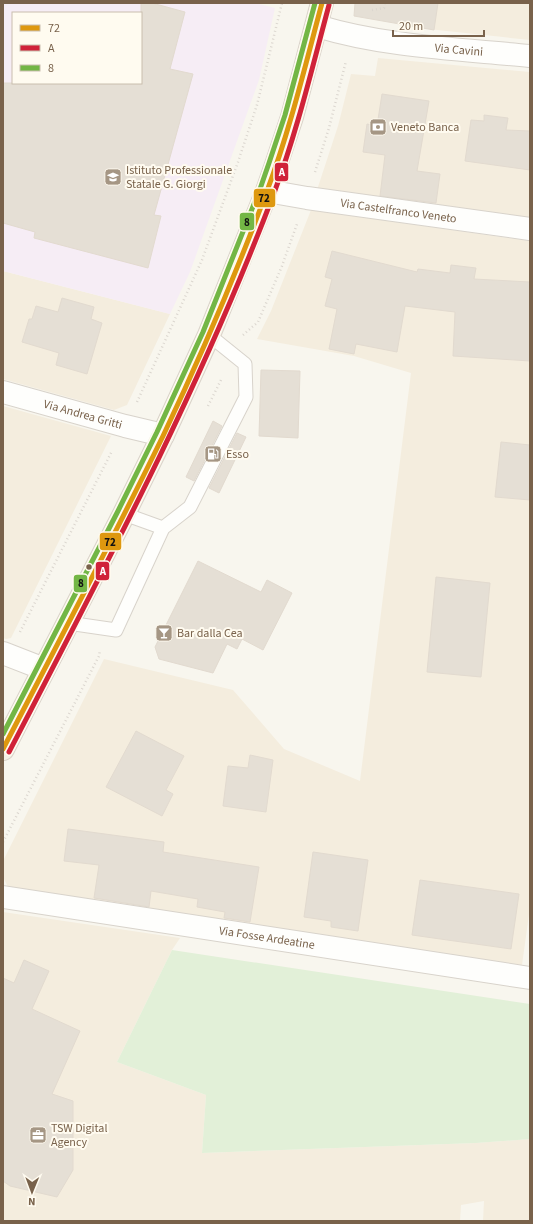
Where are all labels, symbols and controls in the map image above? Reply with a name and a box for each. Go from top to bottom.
legend [12,12,142,84]
scale bar [393,12,484,38]
text: 20 m [399,18,423,35]
text: 72 [48,20,60,37]
street label: Via Cavini [434,39,484,60]
text: A [48,40,55,57]
text: 8 [48,60,54,77]
bank icon: Veneto Banca [368,117,388,137]
place label: Veneto Banca [391,119,459,136]
place label: Istituto Professionale Statale G. Giorgi [126,162,232,193]
line badge: A [274,162,289,182]
text: A [278,165,286,180]
school or university icon: Istituto Professionale Statale G. Giorgi [103,167,123,187]
line badge: 72 [253,188,276,208]
text: 72 [258,191,270,206]
street label: Via Castelfranco Veneto [339,194,458,227]
line badge: 8 [239,212,255,231]
text: 8 [244,215,250,230]
street label: Via Andrea Gritti [42,395,124,433]
fuel station icon: Esso [203,444,223,464]
place label: Esso [226,446,249,463]
line badge: 72 [99,532,122,551]
text: 72 [104,535,116,550]
line badge: A [95,561,110,581]
unlabelled marker [84,562,94,572]
text: A [99,564,107,579]
line badge: 8 [73,574,88,593]
text: 8 [78,576,84,591]
bar icon: Bar dalla Cea [154,623,174,643]
place label: Bar dalla Cea [177,625,243,642]
street label: Via Fosse Ardeatine [218,922,316,953]
place label: TSW Digital Agency [51,1120,107,1151]
office icon: TSW Digital Agency [28,1125,48,1145]
north arrow [12,1172,52,1212]
text: N [28,1194,36,1209]

